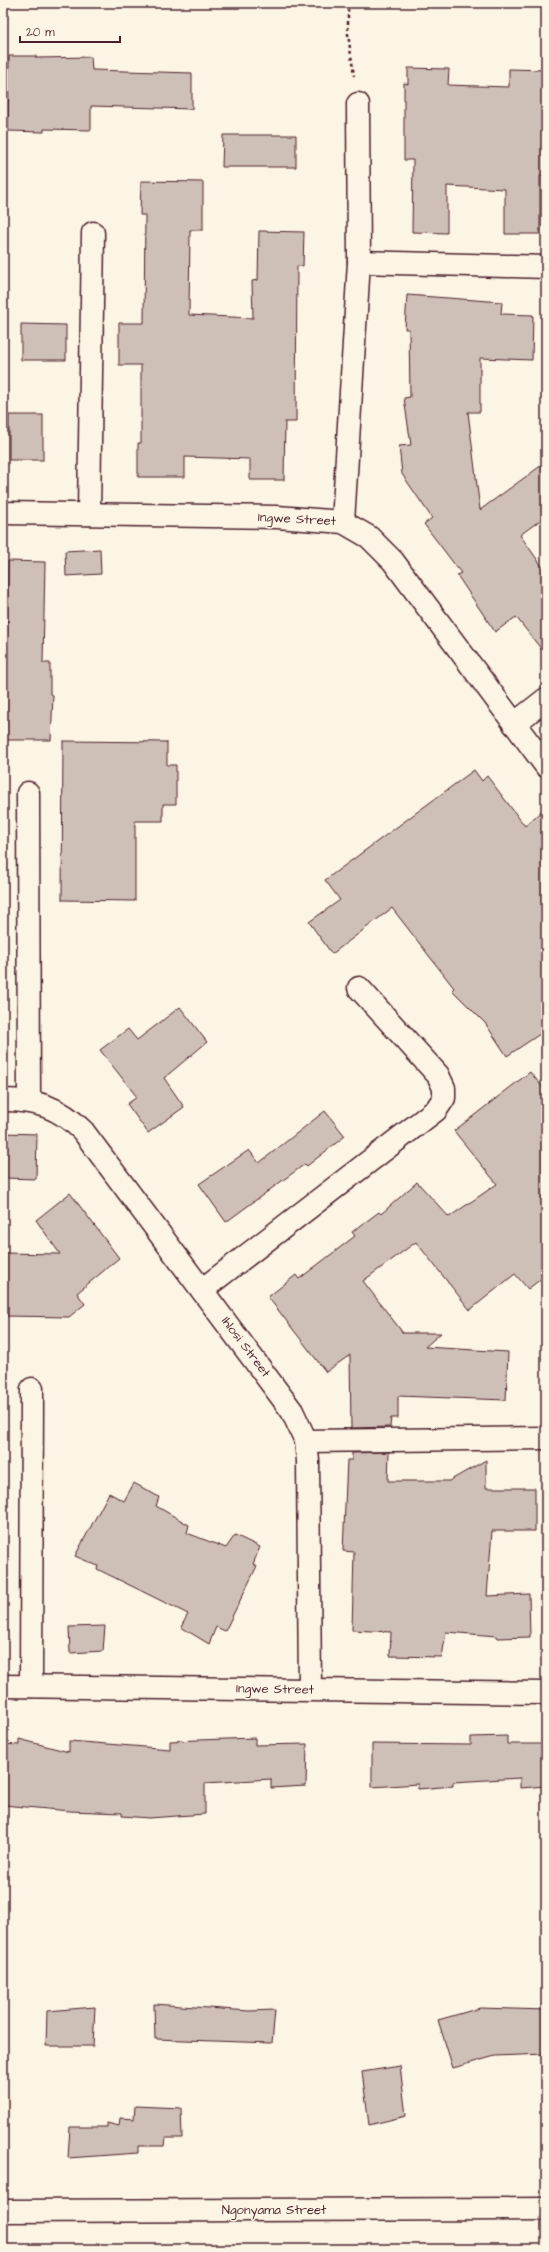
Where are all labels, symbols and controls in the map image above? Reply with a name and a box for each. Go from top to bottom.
scale bar [20,18,120,44]
text: 20 m [26,24,55,41]
street label: Ingwe Street [258,508,337,531]
street label: Ihlosi Street [217,1313,275,1382]
street label: Ingwe Street [236,1679,315,1700]
street label: Ngonyama Street [222,2201,327,2220]

